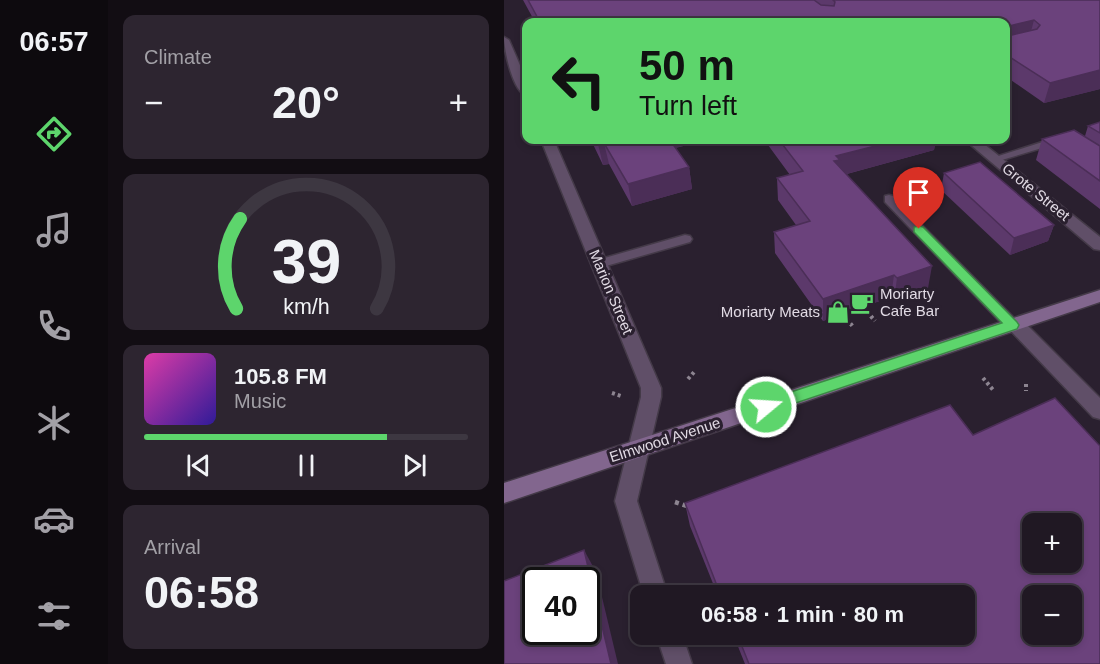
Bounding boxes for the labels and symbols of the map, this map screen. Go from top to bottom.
street label: Grote Street [999,159,1074,224]
pin [893,167,944,229]
street label: Marion Street [586,247,637,337]
place label: Moriarty Cafe Bar [880,285,939,319]
cafe icon: Moriarty Cafe Bar [849,290,875,316]
shop icon: Moriarty Meats [825,299,851,325]
place label: Moriarty Meats [721,303,820,320]
position arrow [734,375,798,439]
street label: Elmwood Avenue [607,414,722,465]
speed limit sign: 40 [522,567,600,645]

